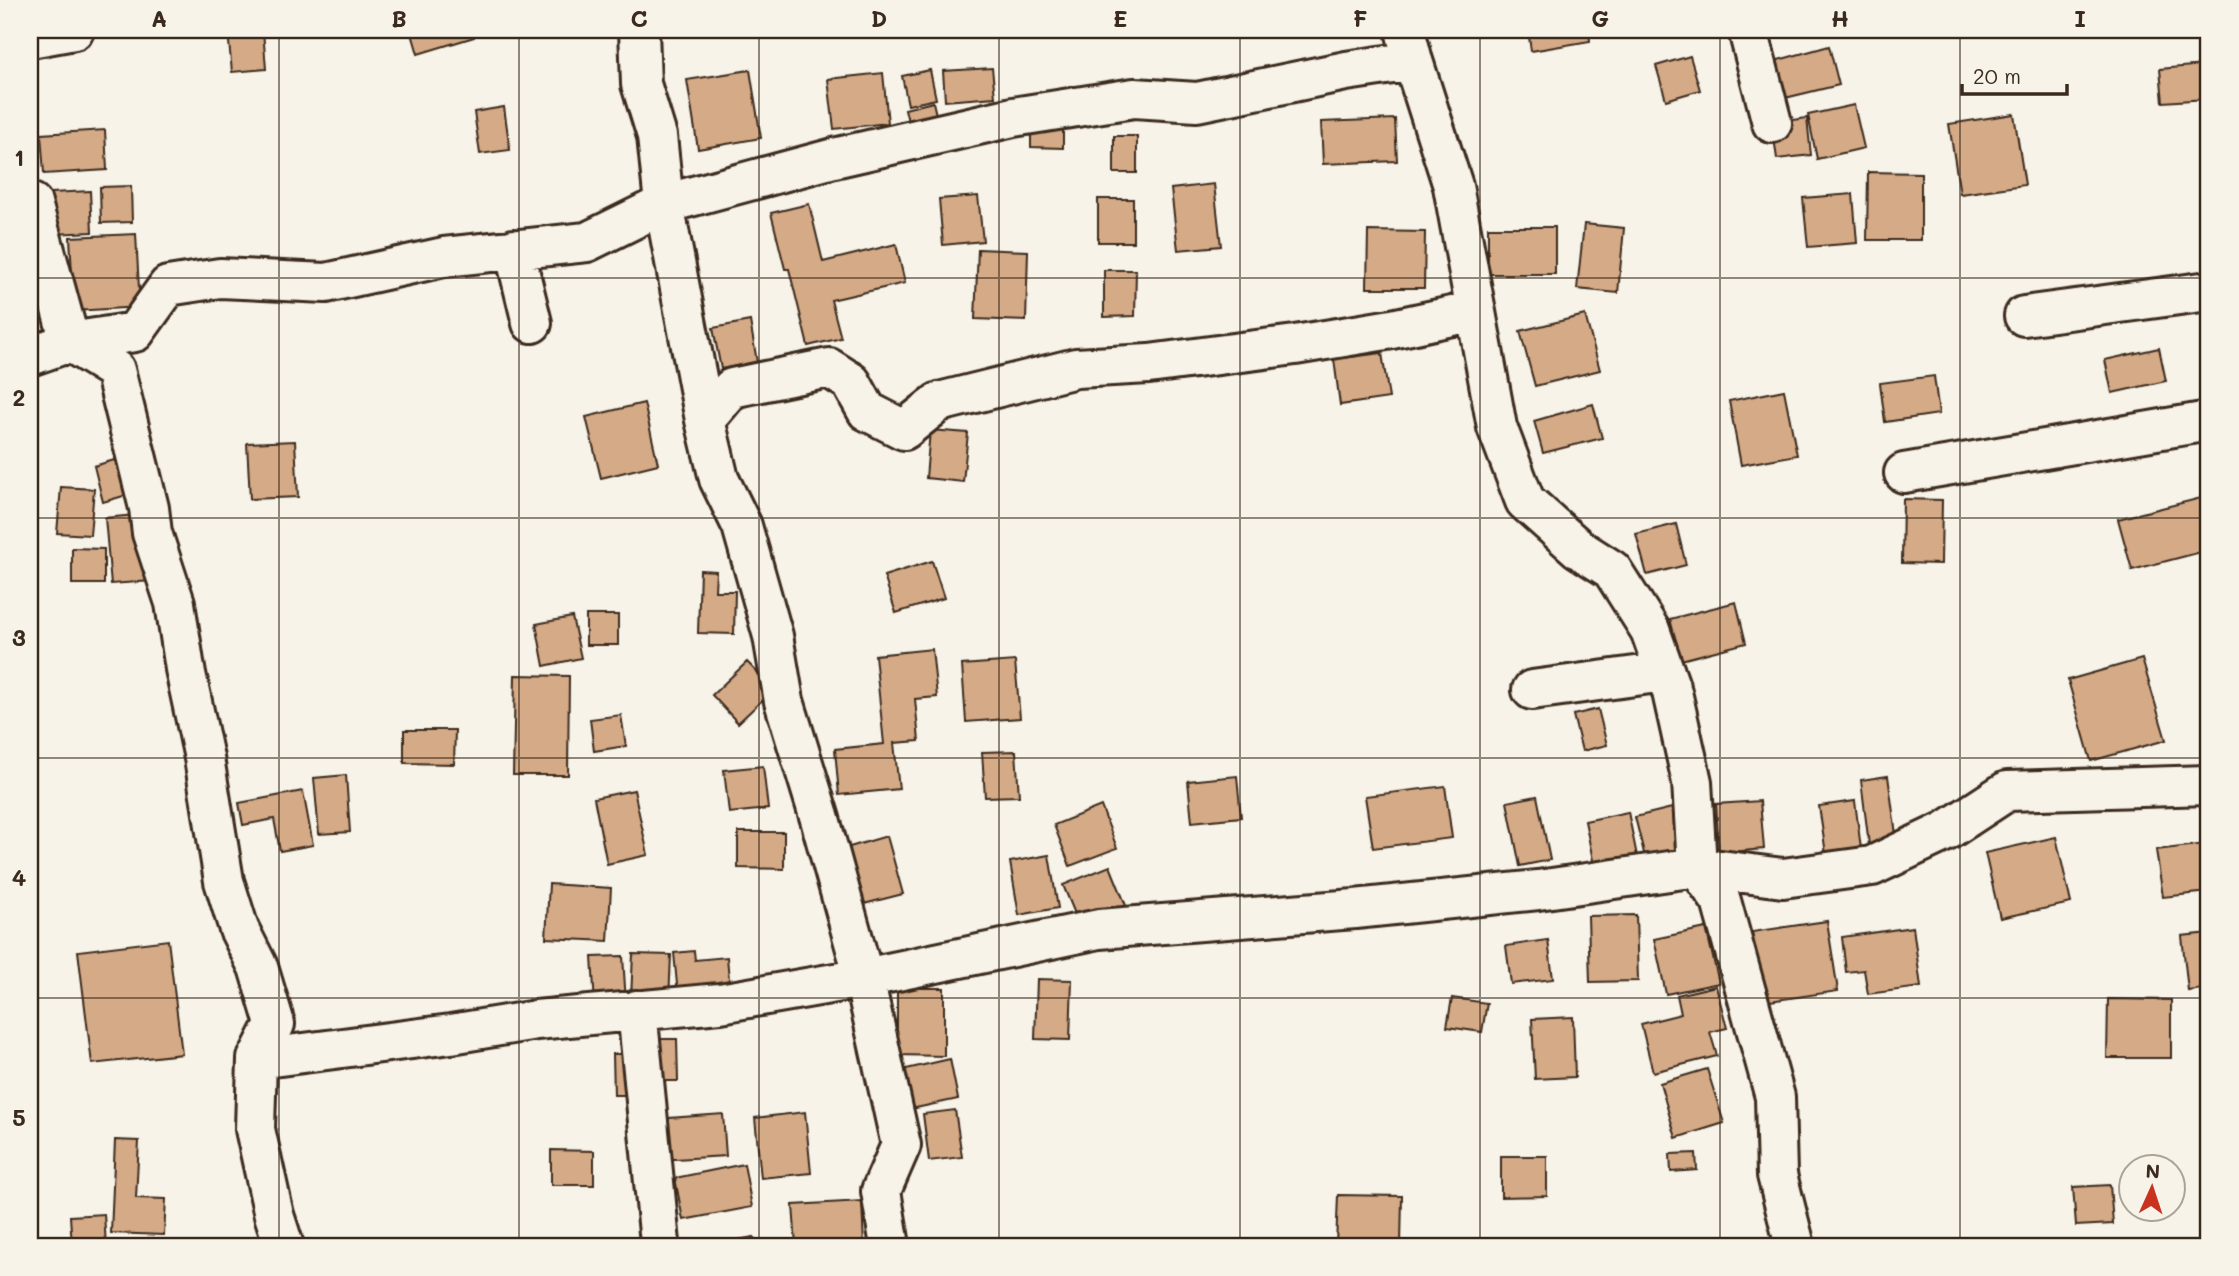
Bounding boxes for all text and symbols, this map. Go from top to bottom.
text: A [151,3,167,33]
text: B [391,3,407,33]
text: C [630,3,648,33]
text: D [871,3,887,33]
text: E [1113,3,1127,33]
text: F [1353,3,1367,33]
text: G [1591,3,1609,33]
text: H [1831,3,1849,33]
text: I [2074,3,2086,33]
scale bar [1962,52,2068,96]
text: 20 m [1973,62,2021,89]
text: 1 [14,142,24,172]
text: 2 [13,382,25,412]
text: 3 [12,622,26,652]
text: 4 [12,862,26,892]
text: 5 [12,1102,26,1132]
north arrow [2116,1154,2186,1224]
text: N [2145,1158,2161,1183]

